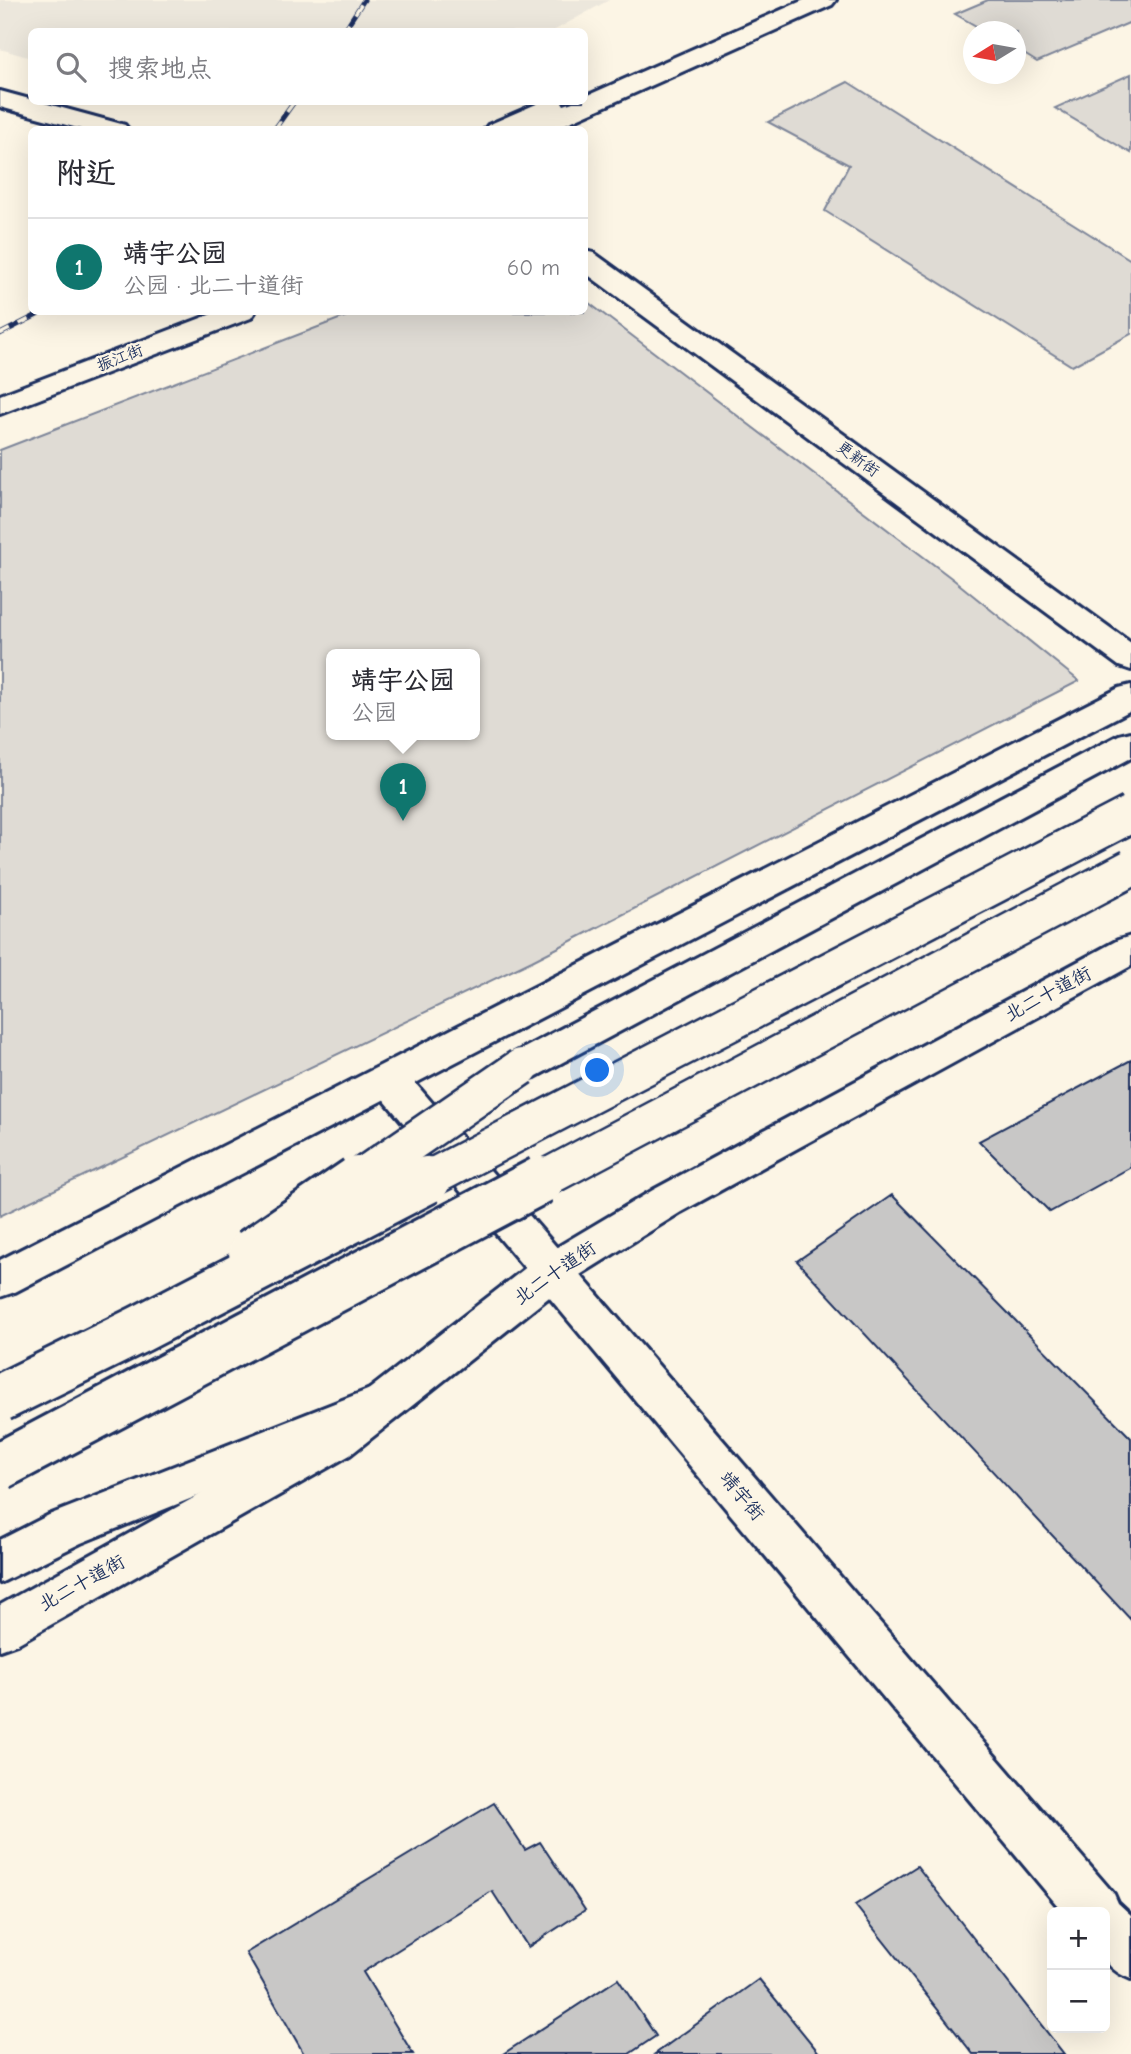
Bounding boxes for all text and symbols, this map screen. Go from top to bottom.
north arrow [963,21,1026,84]
search box [28,28,588,105]
icon: search [52,48,90,86]
text: 搜索地点 [108,54,212,84]
text: 附近 [56,156,116,191]
text: 靖宇公园 [123,239,227,269]
text: 1 [74,254,84,281]
text: 60 m [507,254,560,281]
text: 公园 · 北二十道街 [123,272,303,299]
street label: 振江街 [94,341,146,375]
street label: 更新街 [833,438,883,480]
popup [326,649,480,740]
text: 靖宇公园 [351,666,455,696]
text: 公园 [351,699,397,726]
pin: 1 [380,763,426,821]
street label: 北二十道街 [1001,962,1095,1026]
your location [580,1053,614,1087]
street label: 北二十道街 [510,1237,600,1309]
street label: 靖宇街 [715,1467,769,1525]
street label: 北二十道街 [35,1550,129,1616]
map controls [1047,1907,1110,2033]
button: + [1047,1907,1110,1970]
button: − [1047,1970,1110,2033]

